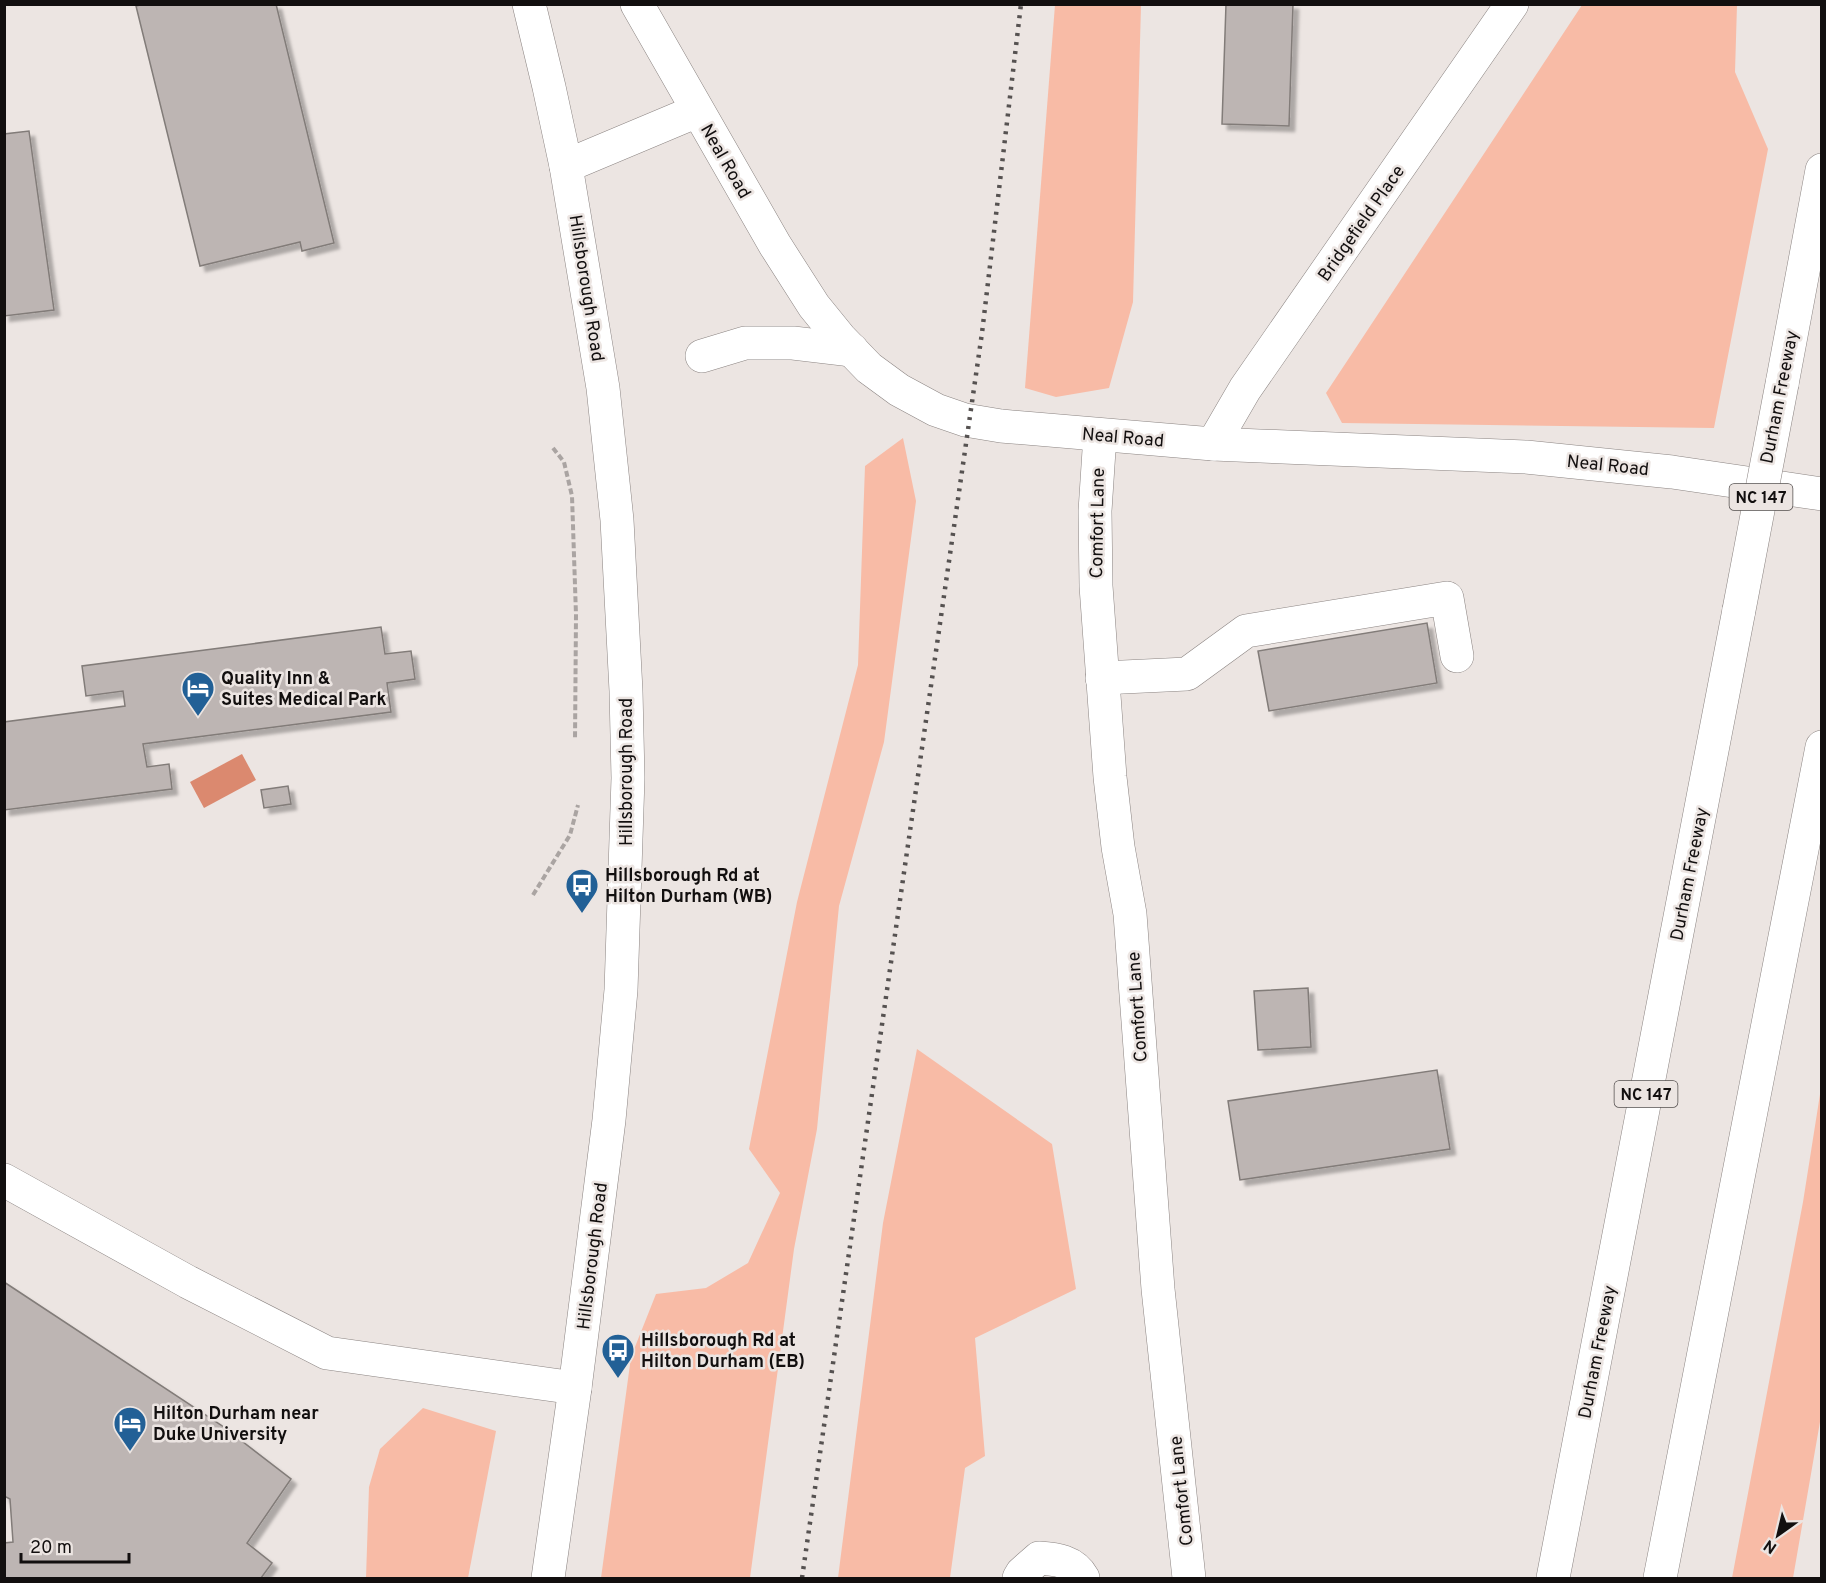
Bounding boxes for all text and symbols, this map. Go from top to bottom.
street label: Neal Road [694,120,755,203]
street label: Bridgefield Place [1314,161,1411,286]
street label: Hillsborough Road [563,213,608,363]
street label: Durham Freeway [1756,329,1805,466]
street label: Neal Road [1081,423,1165,454]
street label: Neal Road [1566,451,1650,482]
street label: Comfort Lane [1086,468,1111,579]
road number: NC 147 [1730,484,1792,510]
place label: Quality Inn & Suites Medical Park [221,668,387,712]
hotel icon: Quality Inn & Suites Medical Park [180,670,216,717]
street label: Hillsborough Road [616,698,639,846]
street label: Durham Freeway [1666,806,1715,943]
place label: Hillsborough Rd at Hilton Durham (WB) [605,865,773,909]
bus stop icon: Hillsborough Rd at Hilton Durham (WB) [564,867,600,914]
street label: Comfort Lane [1123,951,1154,1063]
road number: NC 147 [1614,1081,1678,1107]
street label: Hillsborough Road [573,1181,614,1331]
street label: Durham Freeway [1574,1284,1623,1421]
place label: Hillsborough Rd at Hilton Durham (EB) [641,1330,805,1374]
bus stop icon: Hillsborough Rd at Hilton Durham (EB) [600,1332,636,1379]
place label: Hilton Durham near Duke University [153,1403,319,1447]
hotel icon: Hilton Durham near Duke University [112,1405,148,1452]
street label: Comfort Lane [1165,1435,1200,1547]
north arrow [1748,1505,1808,1565]
scale bar [21,1526,129,1564]
text: N [1760,1534,1781,1557]
text: 20 m [30,1537,72,1560]

